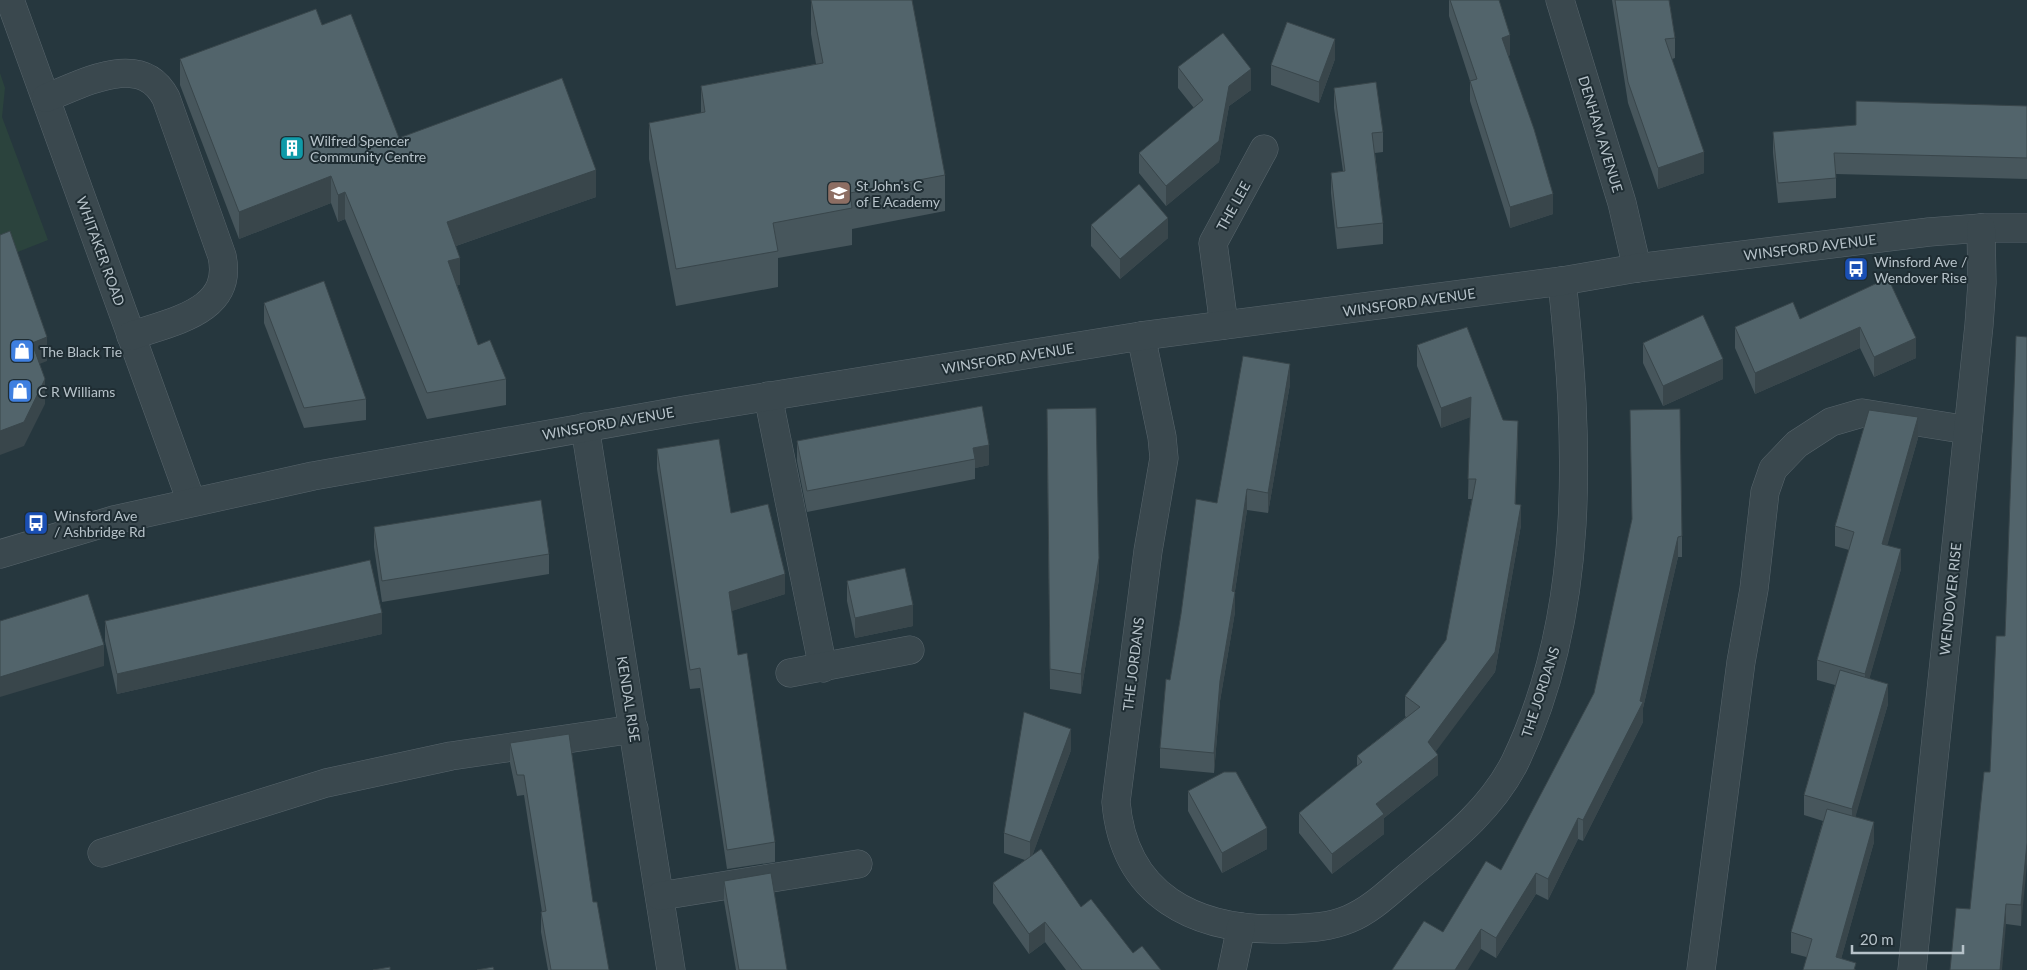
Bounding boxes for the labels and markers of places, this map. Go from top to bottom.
place label: Wilfred Spencer Community Centre [310,132,426,165]
building icon: Wilfred Spencer Community Centre [279,135,305,161]
place label: St John's C of E Academy [856,177,941,210]
school or university icon: St John's C of E Academy [826,180,852,206]
place label: Winsford Ave / Wendover Rise [1874,253,1967,286]
bus stop icon: Winsford Ave / Wendover Rise [1843,256,1869,282]
shop icon: The Black Tie [9,338,35,364]
place label: The Black Tie [40,343,122,360]
shop icon: C R Williams [7,378,33,404]
place label: C R Williams [38,383,115,400]
place label: Winsford Ave / Ashbridge Rd [54,507,145,540]
bus stop icon: Winsford Ave / Ashbridge Rd [23,510,49,536]

